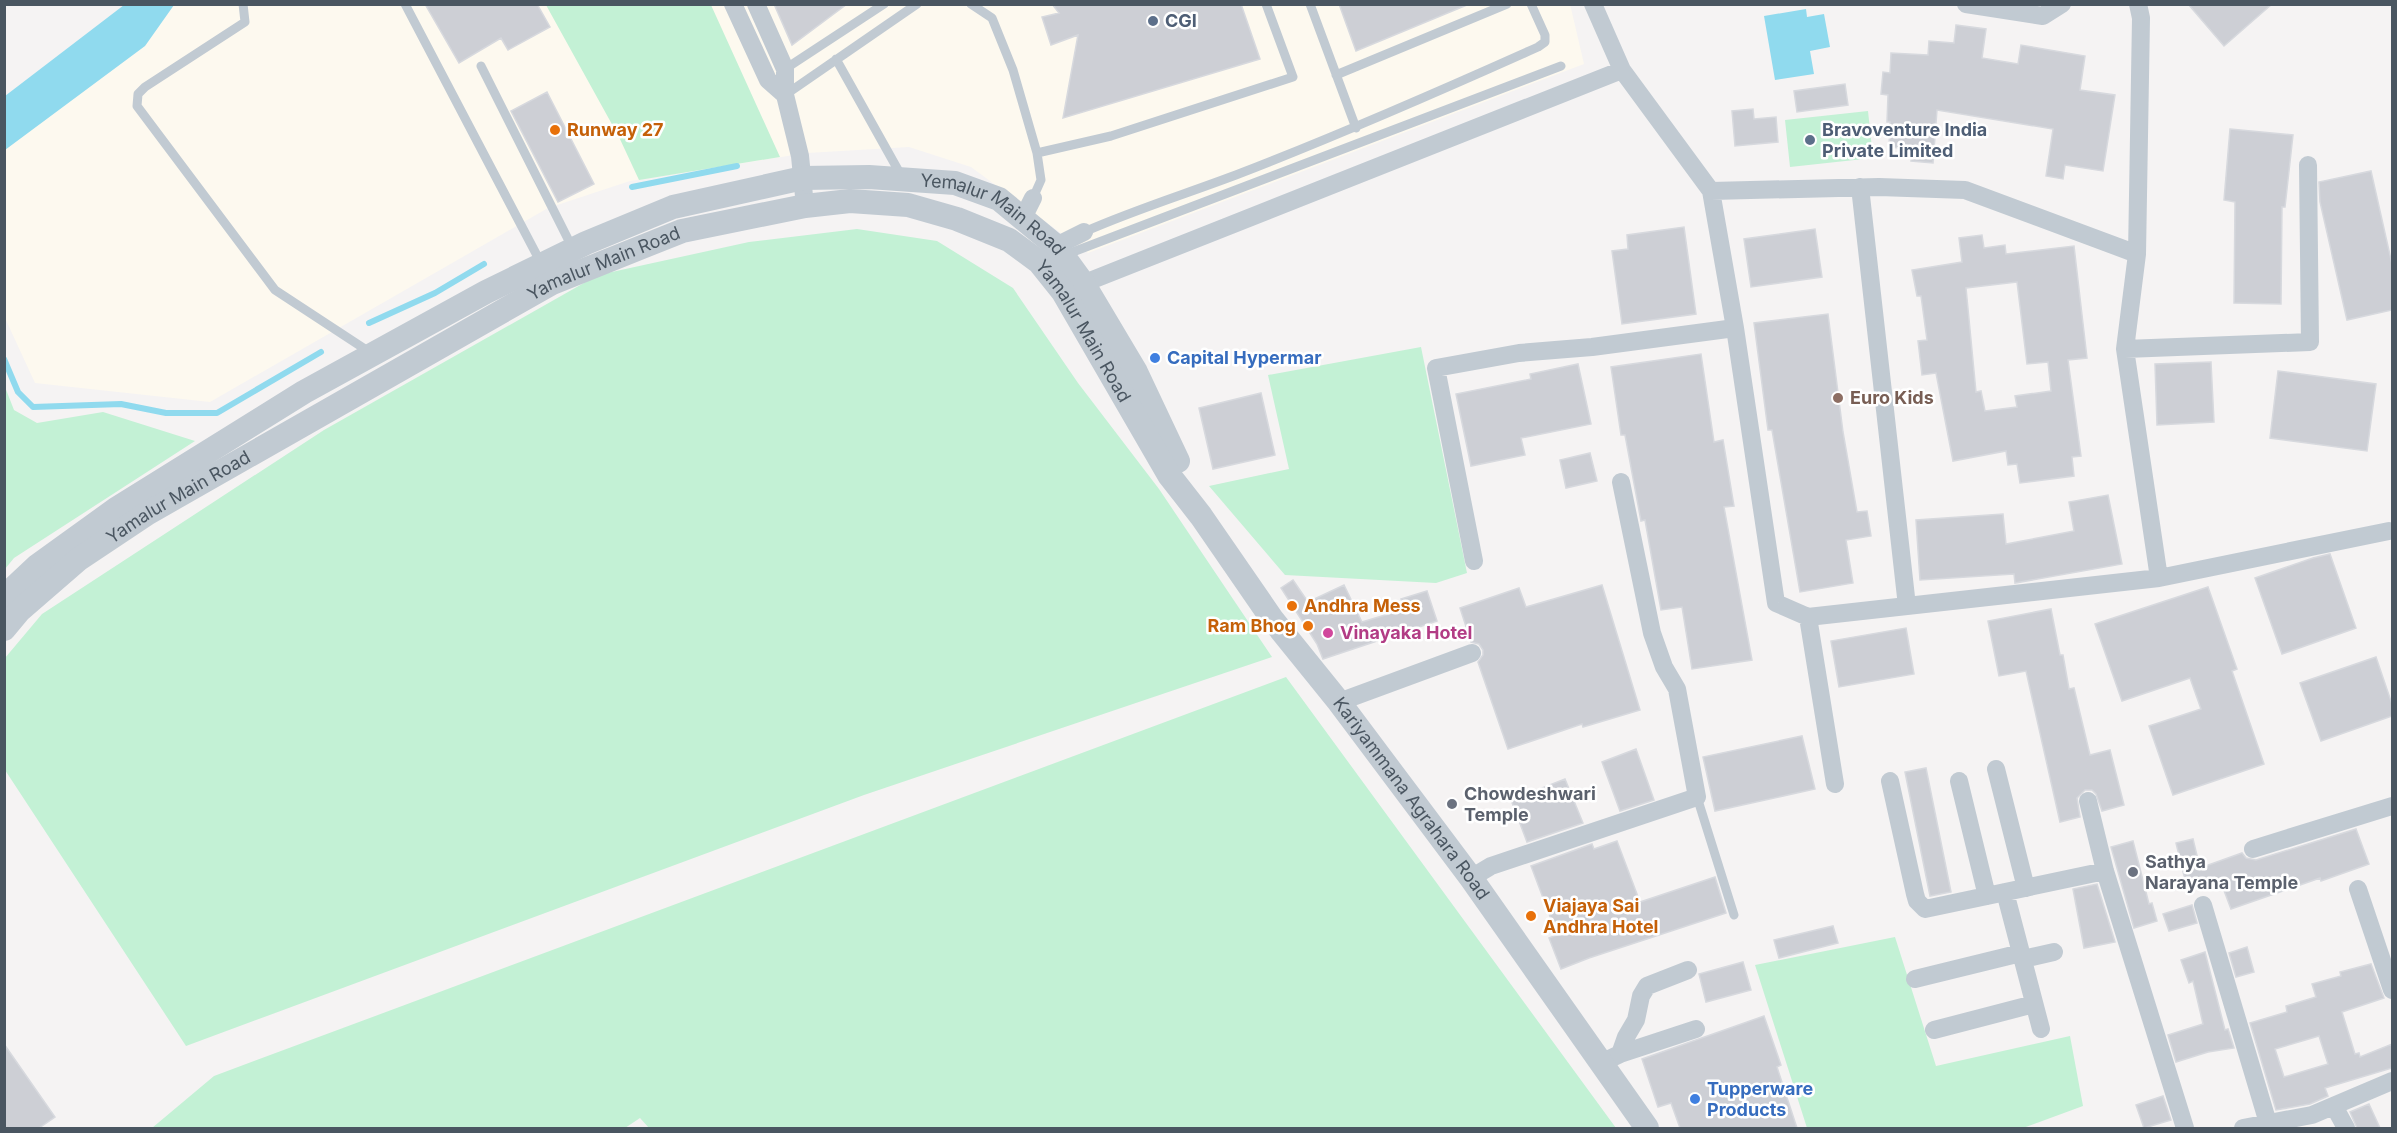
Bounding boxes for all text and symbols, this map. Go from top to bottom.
place label: CGI [1165,10,1197,31]
marker: CGI [1146,14,1160,28]
place label: Runway 27 [567,119,664,140]
place label: Bravoventure India Private Limited [1822,119,1987,161]
marker: Runway 27 [548,123,562,137]
marker: Bravoventure India Private Limited [1803,133,1817,147]
street label: Yemalur Main Road [920,170,1070,259]
street label: Yamalur Main Road [524,222,683,305]
street label: Yamalur Main Road [1031,255,1135,406]
place label: Capital Hypermar [1167,347,1321,368]
marker: Capital Hypermar [1148,351,1162,365]
place label: Euro Kids [1850,387,1934,408]
marker: Euro Kids [1831,391,1845,405]
street label: Yamalur Main Road [102,446,254,548]
place label: Andhra Mess [1304,595,1421,616]
marker: Andhra Mess [1285,599,1299,613]
place label: Ram Bhog [1208,615,1296,636]
marker: Ram Bhog [1301,619,1315,633]
place label: Vinayaka Hotel [1340,622,1472,643]
marker: Vinayaka Hotel [1321,626,1335,640]
street label: Kariyammana Agrahara Road [1329,693,1494,904]
place label: Chowdeshwari Temple [1464,783,1596,825]
marker: Chowdeshwari Temple [1445,797,1459,811]
place label: Sathya Narayana Temple [2145,851,2298,893]
marker: Sathya Narayana Temple [2126,865,2140,879]
place label: Viajaya Sai Andhra Hotel [1543,895,1659,937]
marker: Viajaya Sai Andhra Hotel [1524,909,1538,923]
place label: Tupperware Products [1707,1078,1813,1120]
marker: Tupperware Products [1688,1092,1702,1106]

